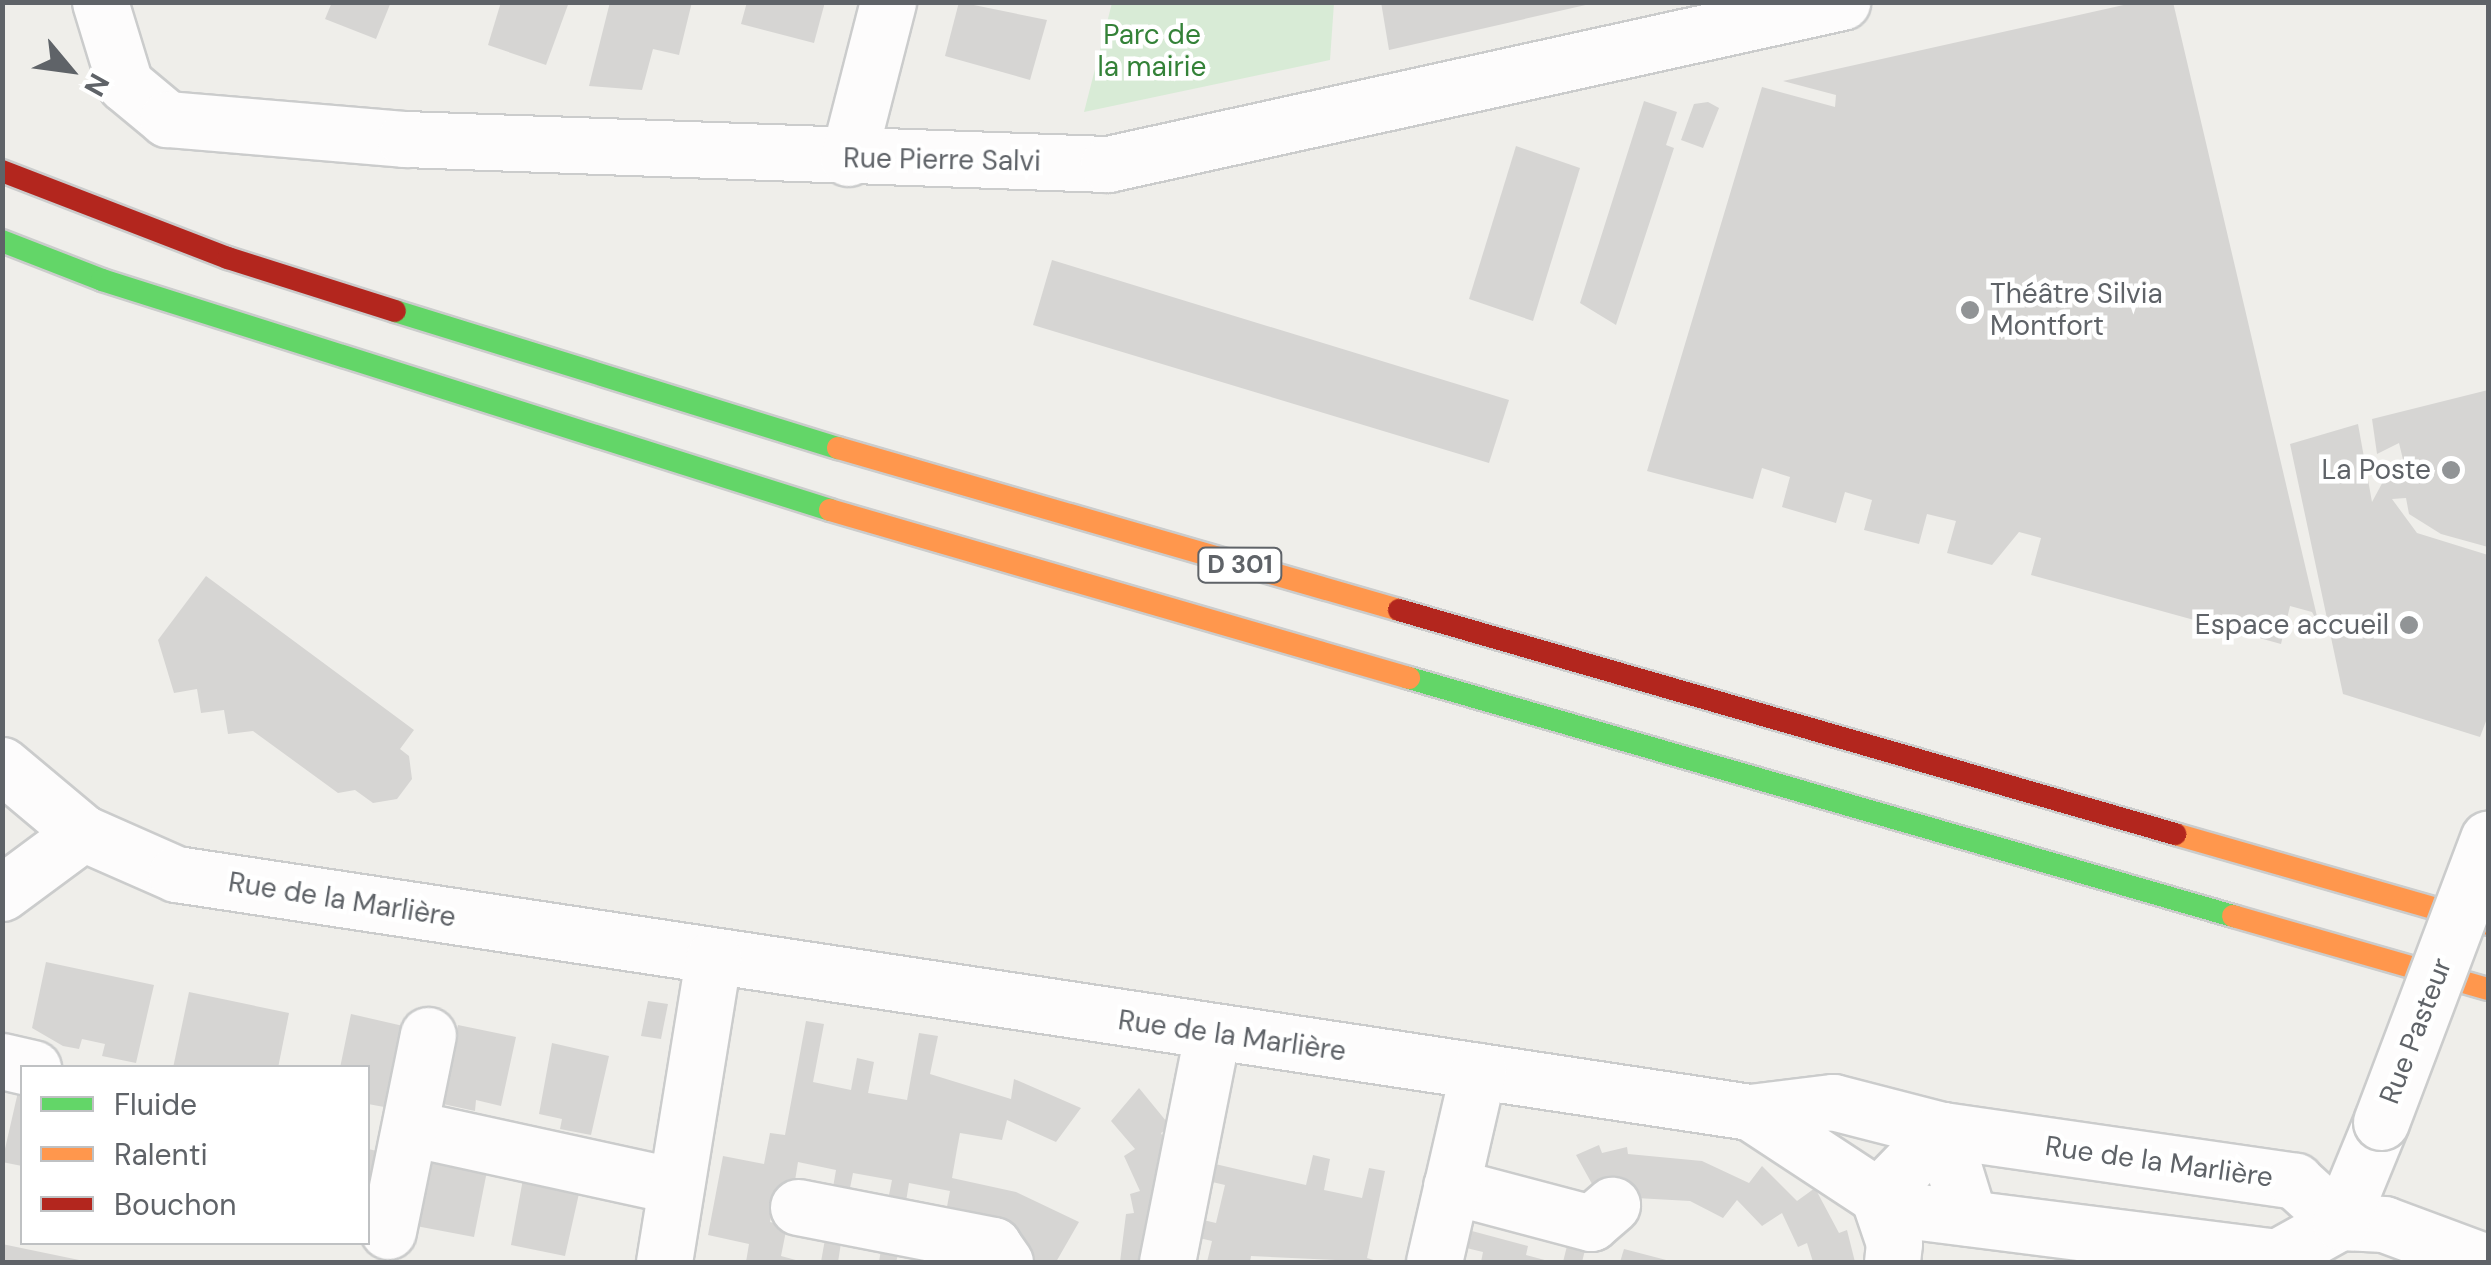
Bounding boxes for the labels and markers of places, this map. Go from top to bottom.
place label: Théâtre Silvia Montfort [1990,277,2163,343]
marker: Théâtre Silvia Montfort [1959,299,1981,321]
place label: La Poste [2322,453,2431,487]
marker: La Poste [2440,459,2462,481]
place label: Espace accueil [2195,608,2389,642]
marker: Espace accueil [2398,614,2420,636]

